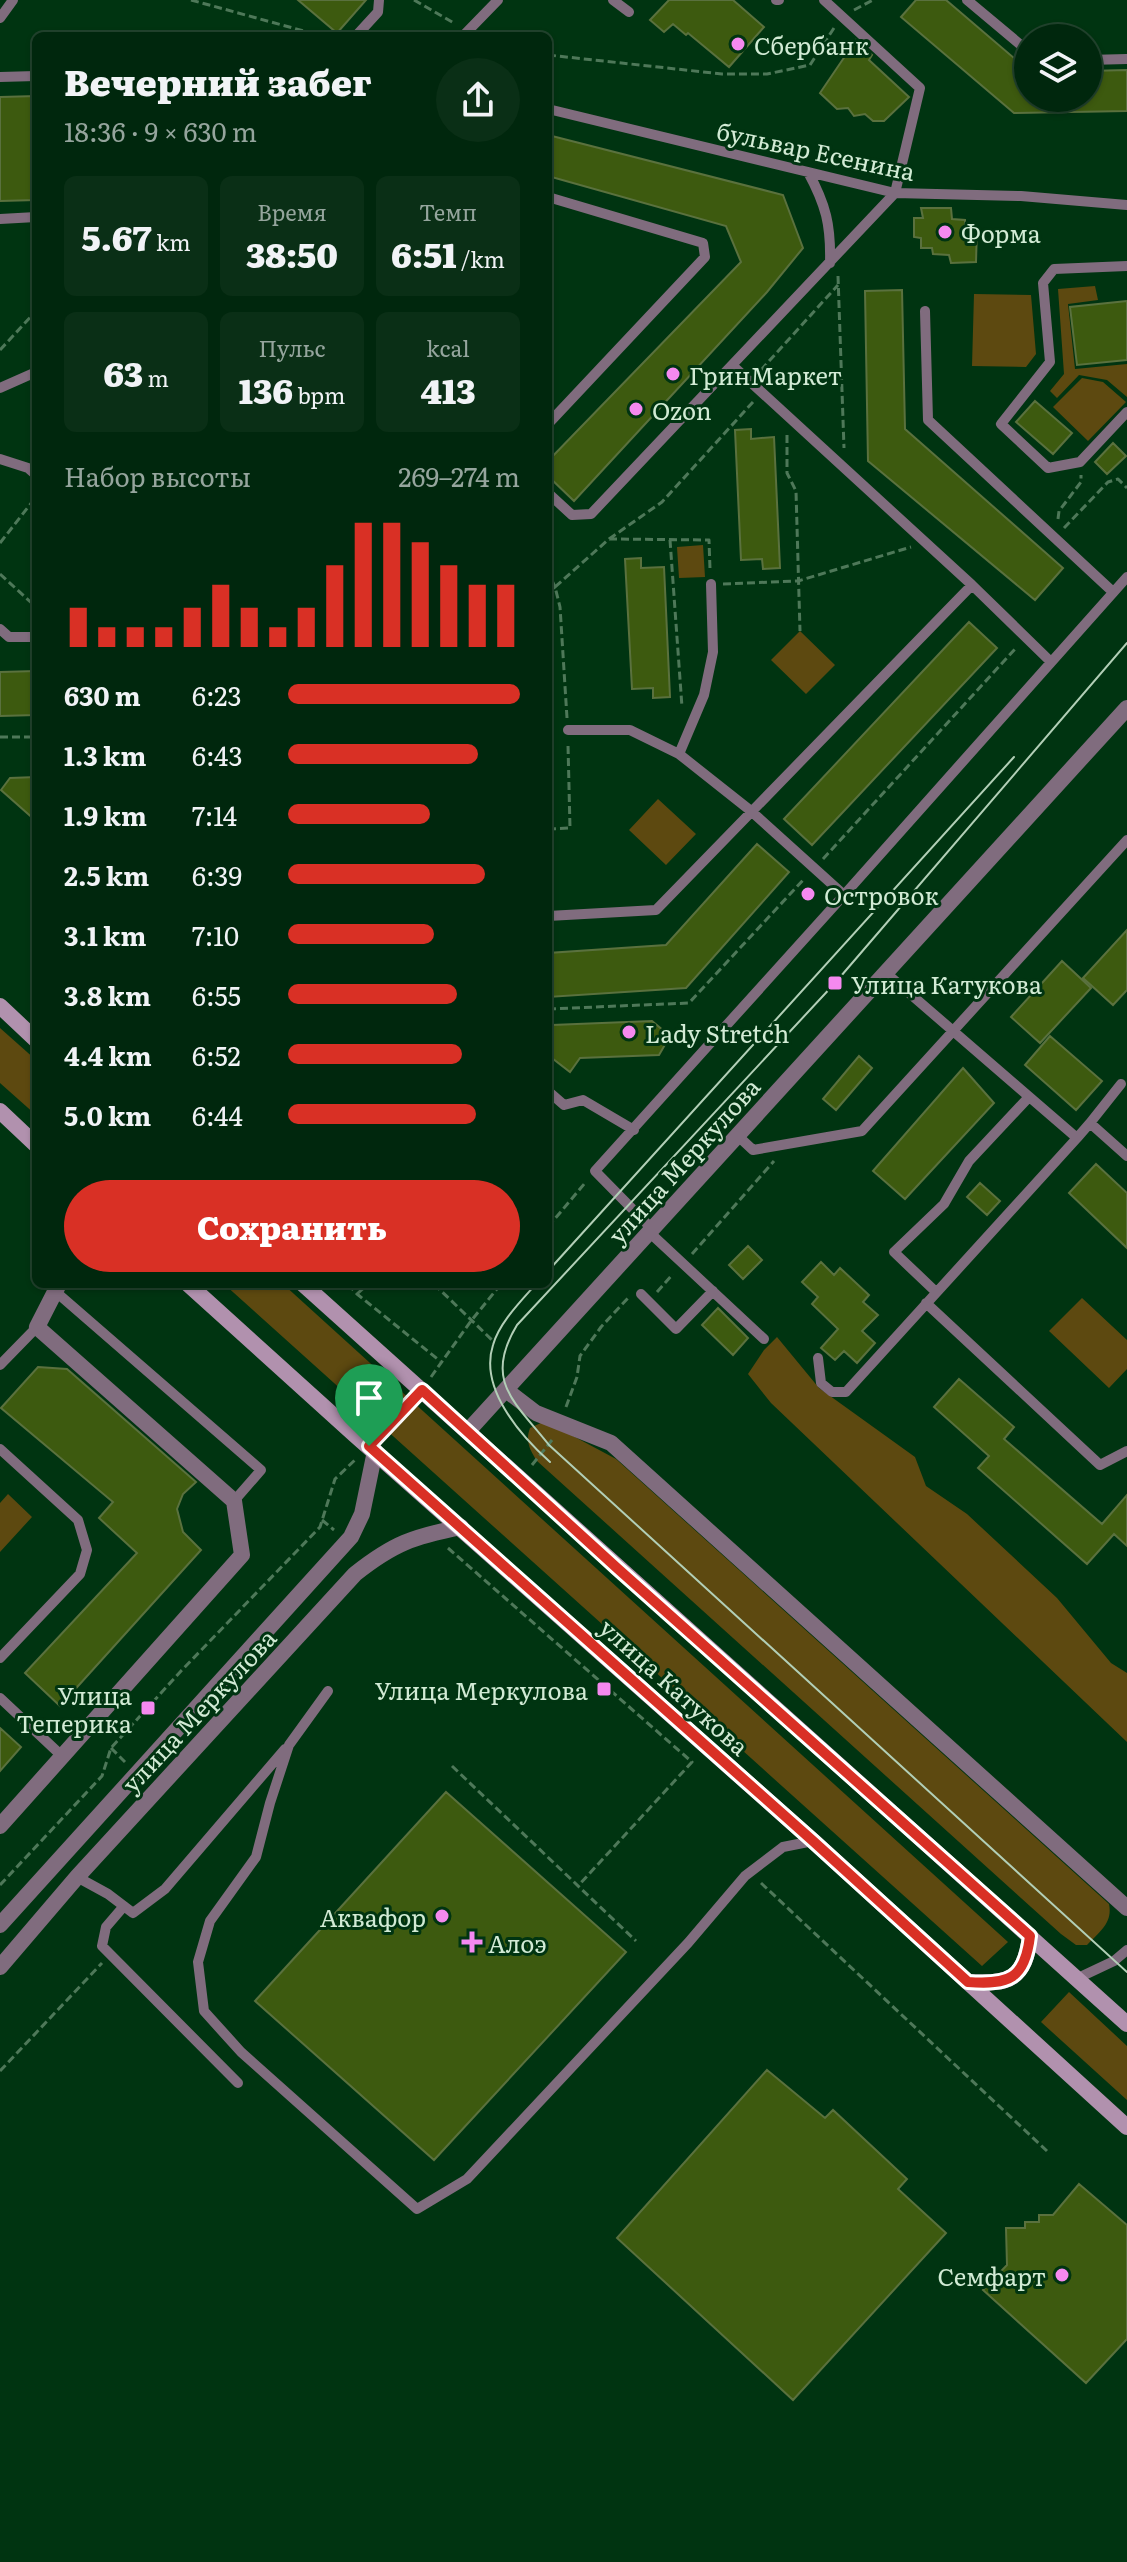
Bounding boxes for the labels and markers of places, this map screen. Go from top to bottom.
place label: Сбербанк [754,27,869,62]
marker: Сбербанк [729,35,747,53]
place label: Форма [961,215,1041,250]
marker: Форма [936,223,954,241]
place label: ГринМаркет [689,357,842,392]
marker: ГринМаркет [664,365,682,383]
place label: Ozon [652,392,712,427]
marker: Ozon [627,400,645,418]
place label: Островок [824,877,939,912]
marker: Островок [799,885,817,903]
place label: Улица Катукова [851,966,1042,1001]
marker: Улица Катукова [826,974,844,992]
place label: Lady Stretch [645,1015,789,1050]
marker: Lady Stretch [620,1023,638,1041]
pin [335,1364,403,1446]
place label: Улица Меркулова [375,1672,588,1707]
place label: Улица Теперика [16,1677,132,1740]
marker: Улица Меркулова [595,1680,613,1698]
marker: Улица Теперика [139,1699,157,1717]
place label: Аквафор [320,1899,426,1934]
marker: Аквафор [433,1907,451,1925]
place label: Алоэ [488,1925,547,1960]
marker: Алоэ [463,1933,481,1951]
place label: Семфарт [938,2258,1046,2293]
marker: Семфарт [1053,2266,1071,2284]

